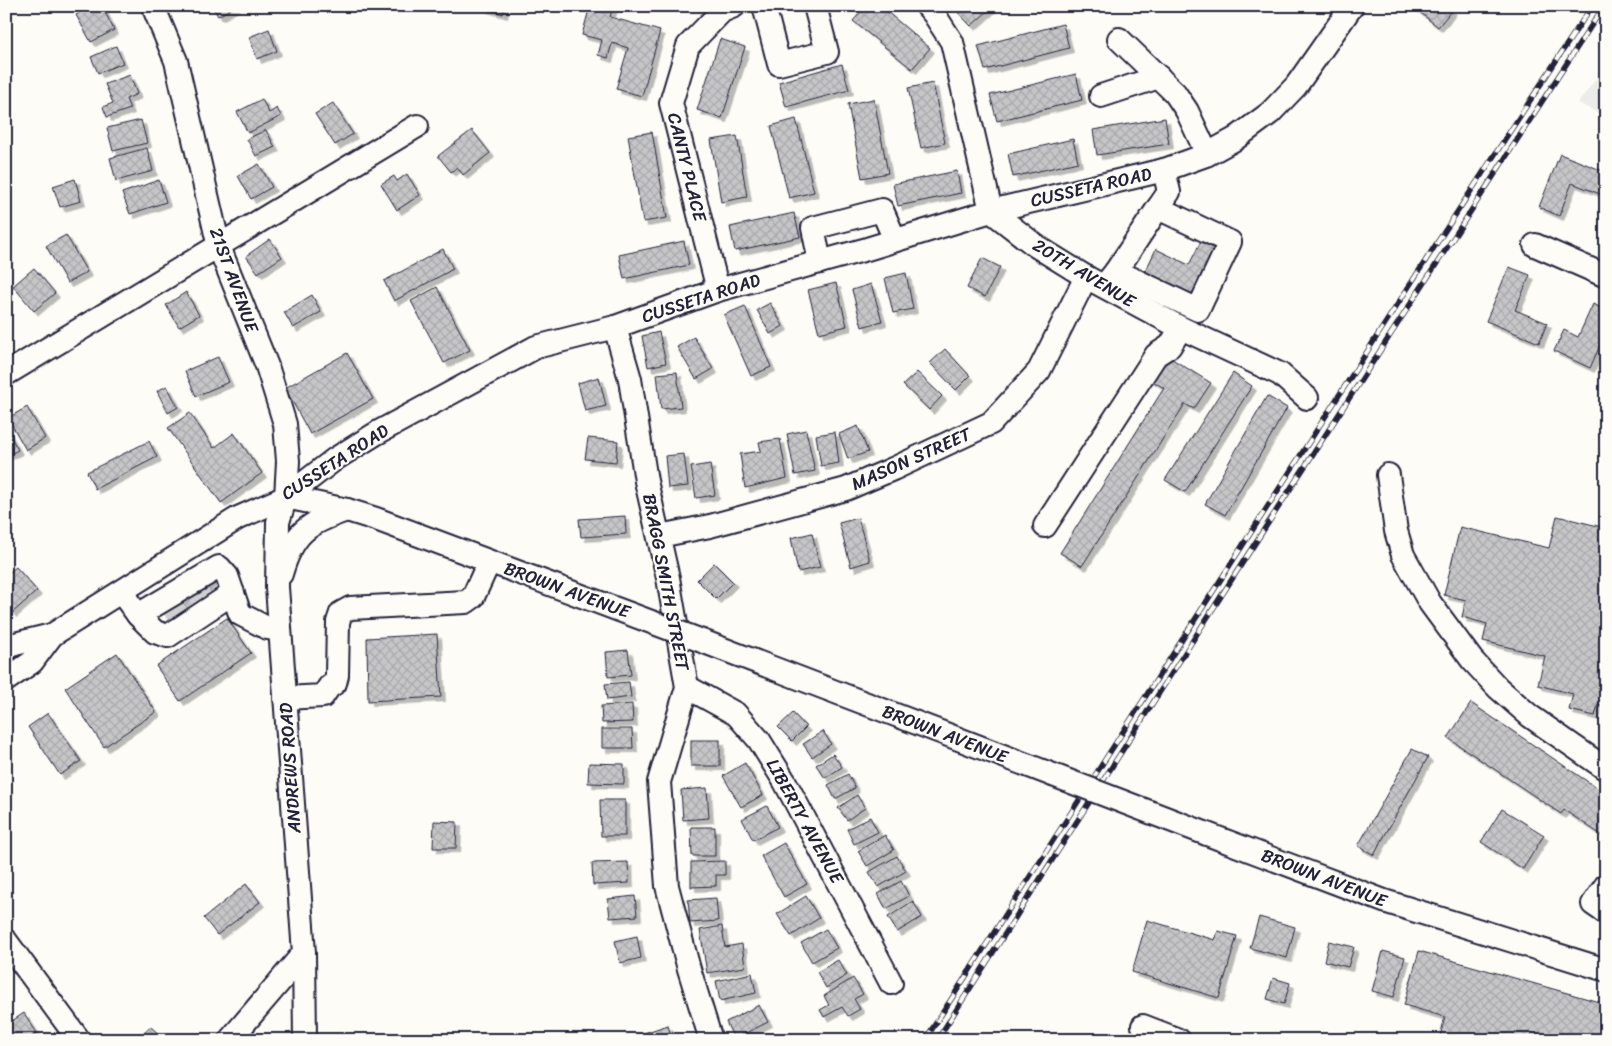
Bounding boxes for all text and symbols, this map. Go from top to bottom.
street label: CANTY PLACE [658,109,716,226]
street label: CUSSETA ROAD [1027,157,1155,216]
street label: 21ST AVENUE [200,223,268,338]
street label: 20TH AVENUE [1026,230,1143,317]
street label: CUSSETA ROAD [637,264,765,332]
street label: CUSSETA ROAD [275,415,396,509]
street label: MASON STREET [846,418,977,500]
street label: BRAGG SMITH STREET [633,491,699,674]
street label: BROWN AVENUE [499,552,636,628]
street label: BROWN AVENUE [877,695,1013,773]
street label: ANDREWS ROAD [269,702,311,835]
street label: LIBERTY AVENUE [757,752,853,890]
street label: BROWN AVENUE [1256,839,1392,917]

